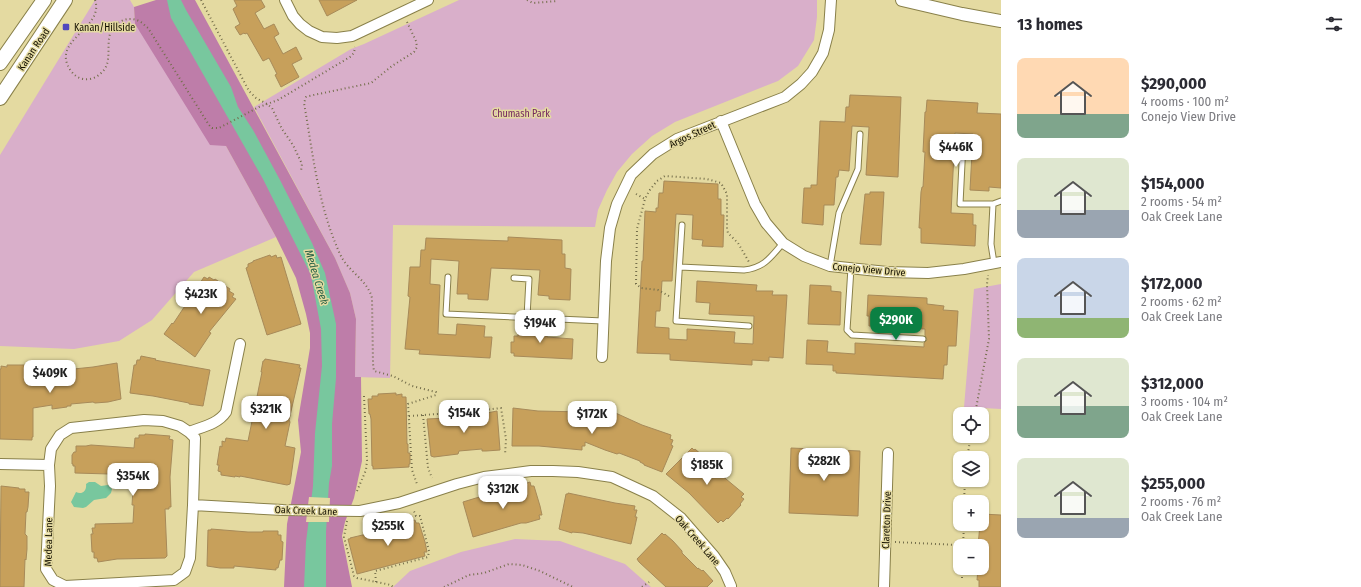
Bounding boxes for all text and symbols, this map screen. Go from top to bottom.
icon: filters [1323,13,1345,35]
text: 13 homes [1017,14,1083,35]
marker: Kanan/Hillside [61,22,71,32]
place label: Kanan/Hillside [74,22,135,34]
street label: Kanan Road [15,26,52,73]
text: $290,000 [1141,73,1207,94]
icon: home [1049,74,1097,122]
text: 4 rooms · 100 m² [1141,94,1229,109]
park label: Chumash Park [492,108,550,120]
text: Conejo View Drive [1141,109,1236,124]
street label: Argos Street [667,119,718,151]
pin: $446K [928,134,984,168]
text: $446K [939,139,973,154]
text: $154,000 [1141,173,1205,194]
icon: home [1049,174,1097,222]
text: 2 rooms · 54 m² [1141,194,1222,209]
text: Oak Creek Lane [1141,209,1222,224]
water label: Medea Creek [302,248,331,307]
street label: Conejo View Drive [832,261,906,279]
text: $172,000 [1141,273,1203,294]
icon: home [1049,274,1097,322]
pin: $423K [173,281,229,315]
text: $423K [185,286,217,301]
text: 2 rooms · 62 m² [1141,294,1222,309]
pin: $290K [868,307,924,341]
text: Oak Creek Lane [1141,309,1222,324]
pin: $194K [512,310,568,344]
text: $290K [879,312,913,327]
text: $194K [524,315,556,330]
pin: $409K [22,360,78,394]
text: $409K [33,365,67,380]
text: $312,000 [1141,373,1204,394]
icon: home [1049,374,1097,422]
text: 3 rooms · 104 m² [1141,394,1228,409]
pin: $321K [238,396,294,430]
pin: $154K [436,400,492,434]
text: $321K [250,401,282,416]
pin: $172K [564,401,620,435]
text: $154K [448,405,480,420]
text: $172K [577,406,607,421]
map controls [953,407,989,575]
button: locate [953,407,989,443]
text: Oak Creek Lane [1141,409,1222,424]
pin: $282K [796,448,852,482]
button: layers [953,451,989,487]
pin: $185K [679,452,735,486]
text: $282K [808,453,840,468]
text: $185K [691,457,723,472]
pin: $354K [105,463,161,497]
text: $354K [116,468,150,483]
text: $255,000 [1141,473,1205,494]
icon: home [1049,474,1097,522]
pin: $312K [475,476,531,510]
text: $312K [487,481,519,496]
street label: Clareton Drive [880,491,894,549]
text: 2 rooms · 76 m² [1141,494,1221,509]
button: + [953,495,989,531]
street label: Oak Creek Lane [274,504,338,518]
text: Oak Creek Lane [1141,509,1222,524]
pin: $255K [360,513,416,547]
street label: Oak Creek Lane [672,513,722,568]
street label: Medea Lane [43,517,55,567]
text: $255K [372,518,404,533]
button: − [953,539,989,575]

